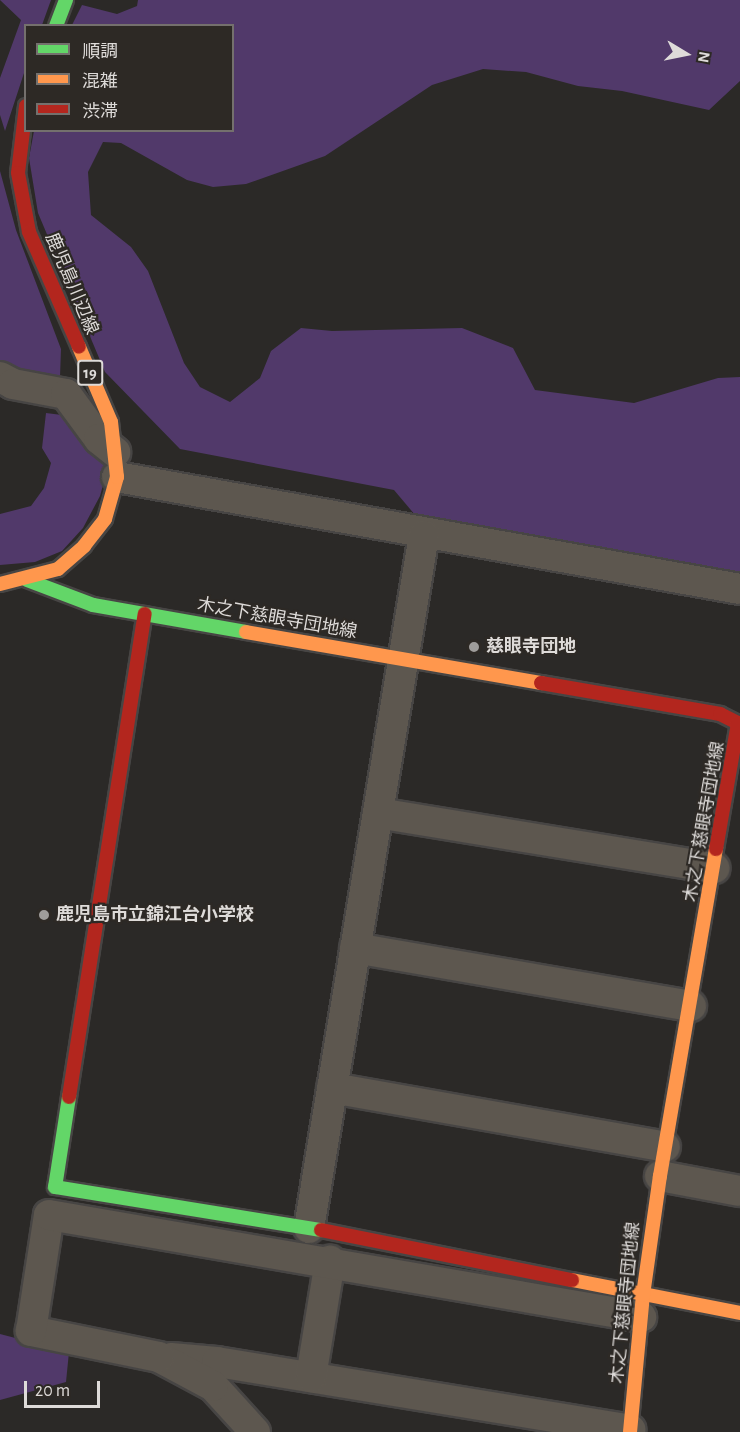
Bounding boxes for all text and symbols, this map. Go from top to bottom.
legend [24,24,234,132]
north arrow [656,24,716,84]
text: 順調 [82,43,118,61]
text: N [695,50,713,64]
text: 混雑 [82,73,118,91]
text: 渋滞 [82,103,118,121]
street label: 鹿児島川辺線 [40,230,102,338]
road number: 19 [76,360,104,386]
street label: 木之下慈眼寺団地線 [195,594,359,644]
place label: 慈眼寺団地 [486,636,576,658]
marker: 慈眼寺団地 [467,640,481,654]
street label: 木之下慈眼寺団地線 [680,740,730,904]
place label: 鹿児島市立錦江台小学校 [56,904,254,926]
marker: 鹿児島市立錦江台小学校 [37,908,51,922]
street label: 木之下慈眼寺団地線 [607,1221,645,1385]
scale bar [27,1369,104,1407]
text: 20 m [35,1382,70,1400]

